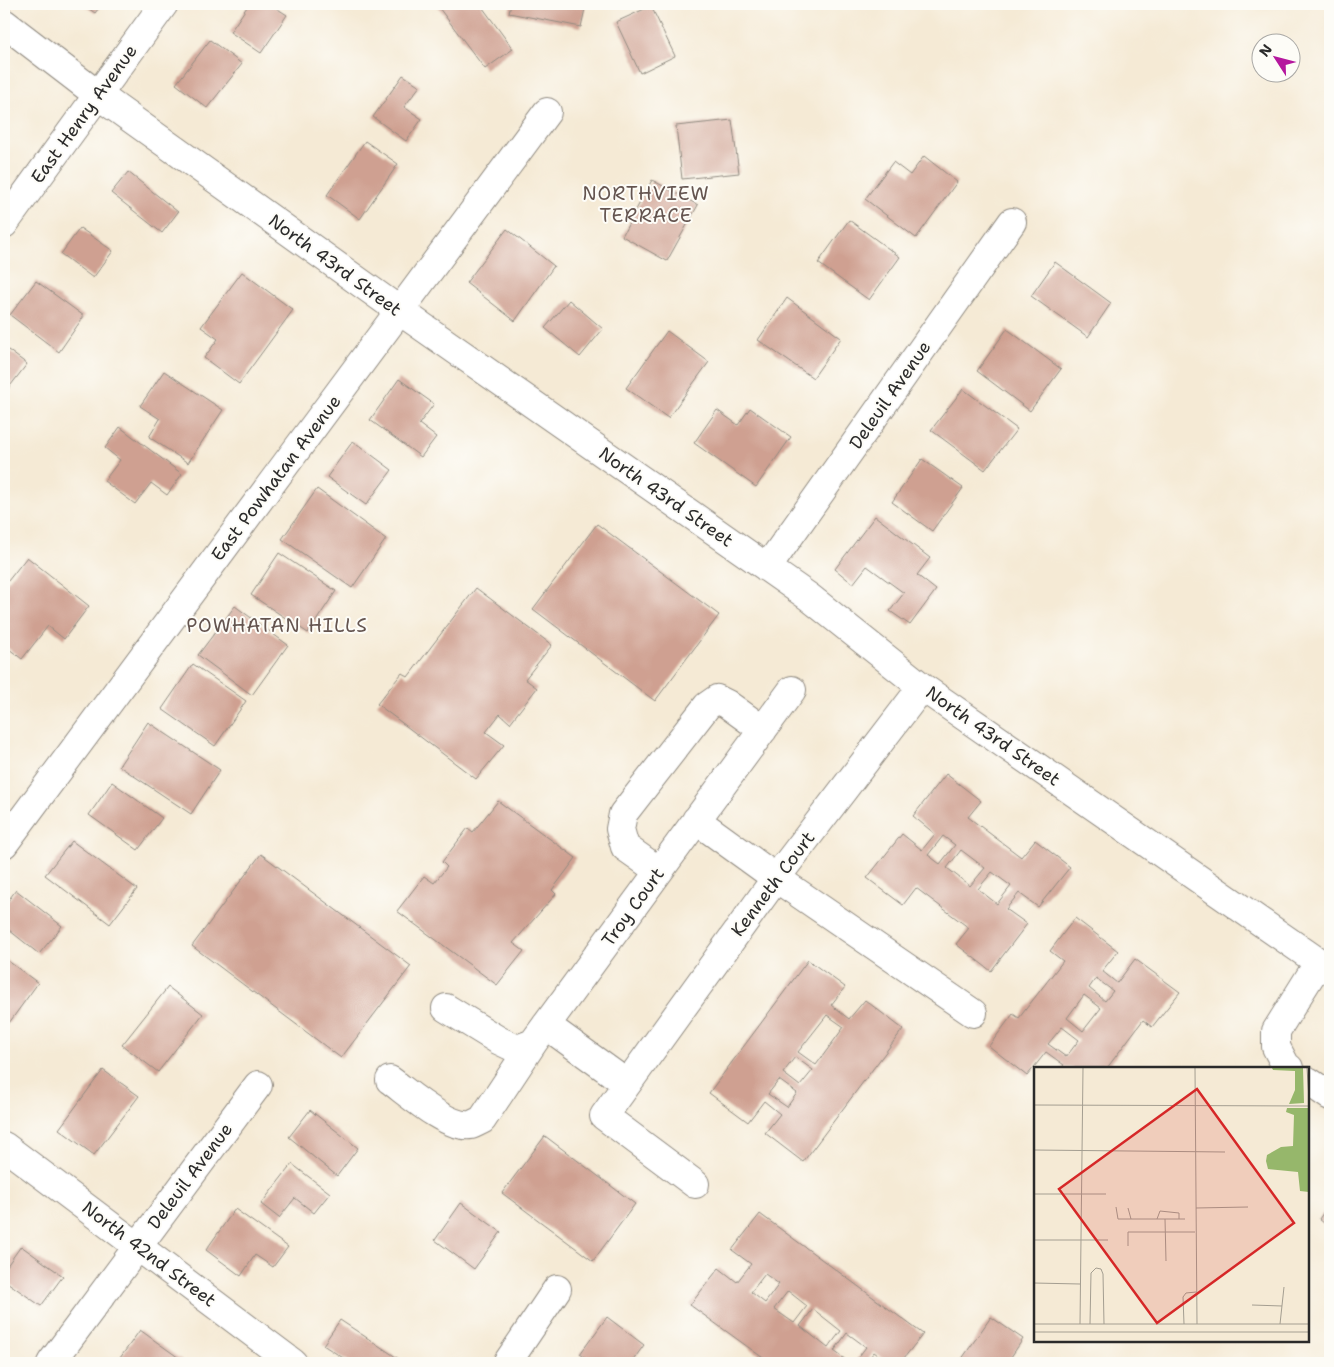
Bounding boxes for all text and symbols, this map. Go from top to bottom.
north arrow [1252,32,1302,82]
street label: East Henry Avenue [25,40,143,188]
text: N [1255,41,1276,60]
district label: NORTHVIEW TERRACE [582,181,710,228]
street label: North 43rd Street [264,209,406,321]
street label: Deleuil Avenue [844,336,936,454]
street label: East Powhatan Avenue [206,390,346,566]
street label: North 43rd Street [594,442,738,552]
district label: POWHATAN HILLS [186,613,368,638]
street label: North 43rd Street [921,681,1065,791]
street label: Kenneth Court [726,827,820,941]
street label: Troy Court [596,863,670,951]
inset map [1034,1067,1309,1342]
street label: Deleuil Avenue [142,1118,238,1234]
street label: North 42nd Street [77,1196,221,1312]

